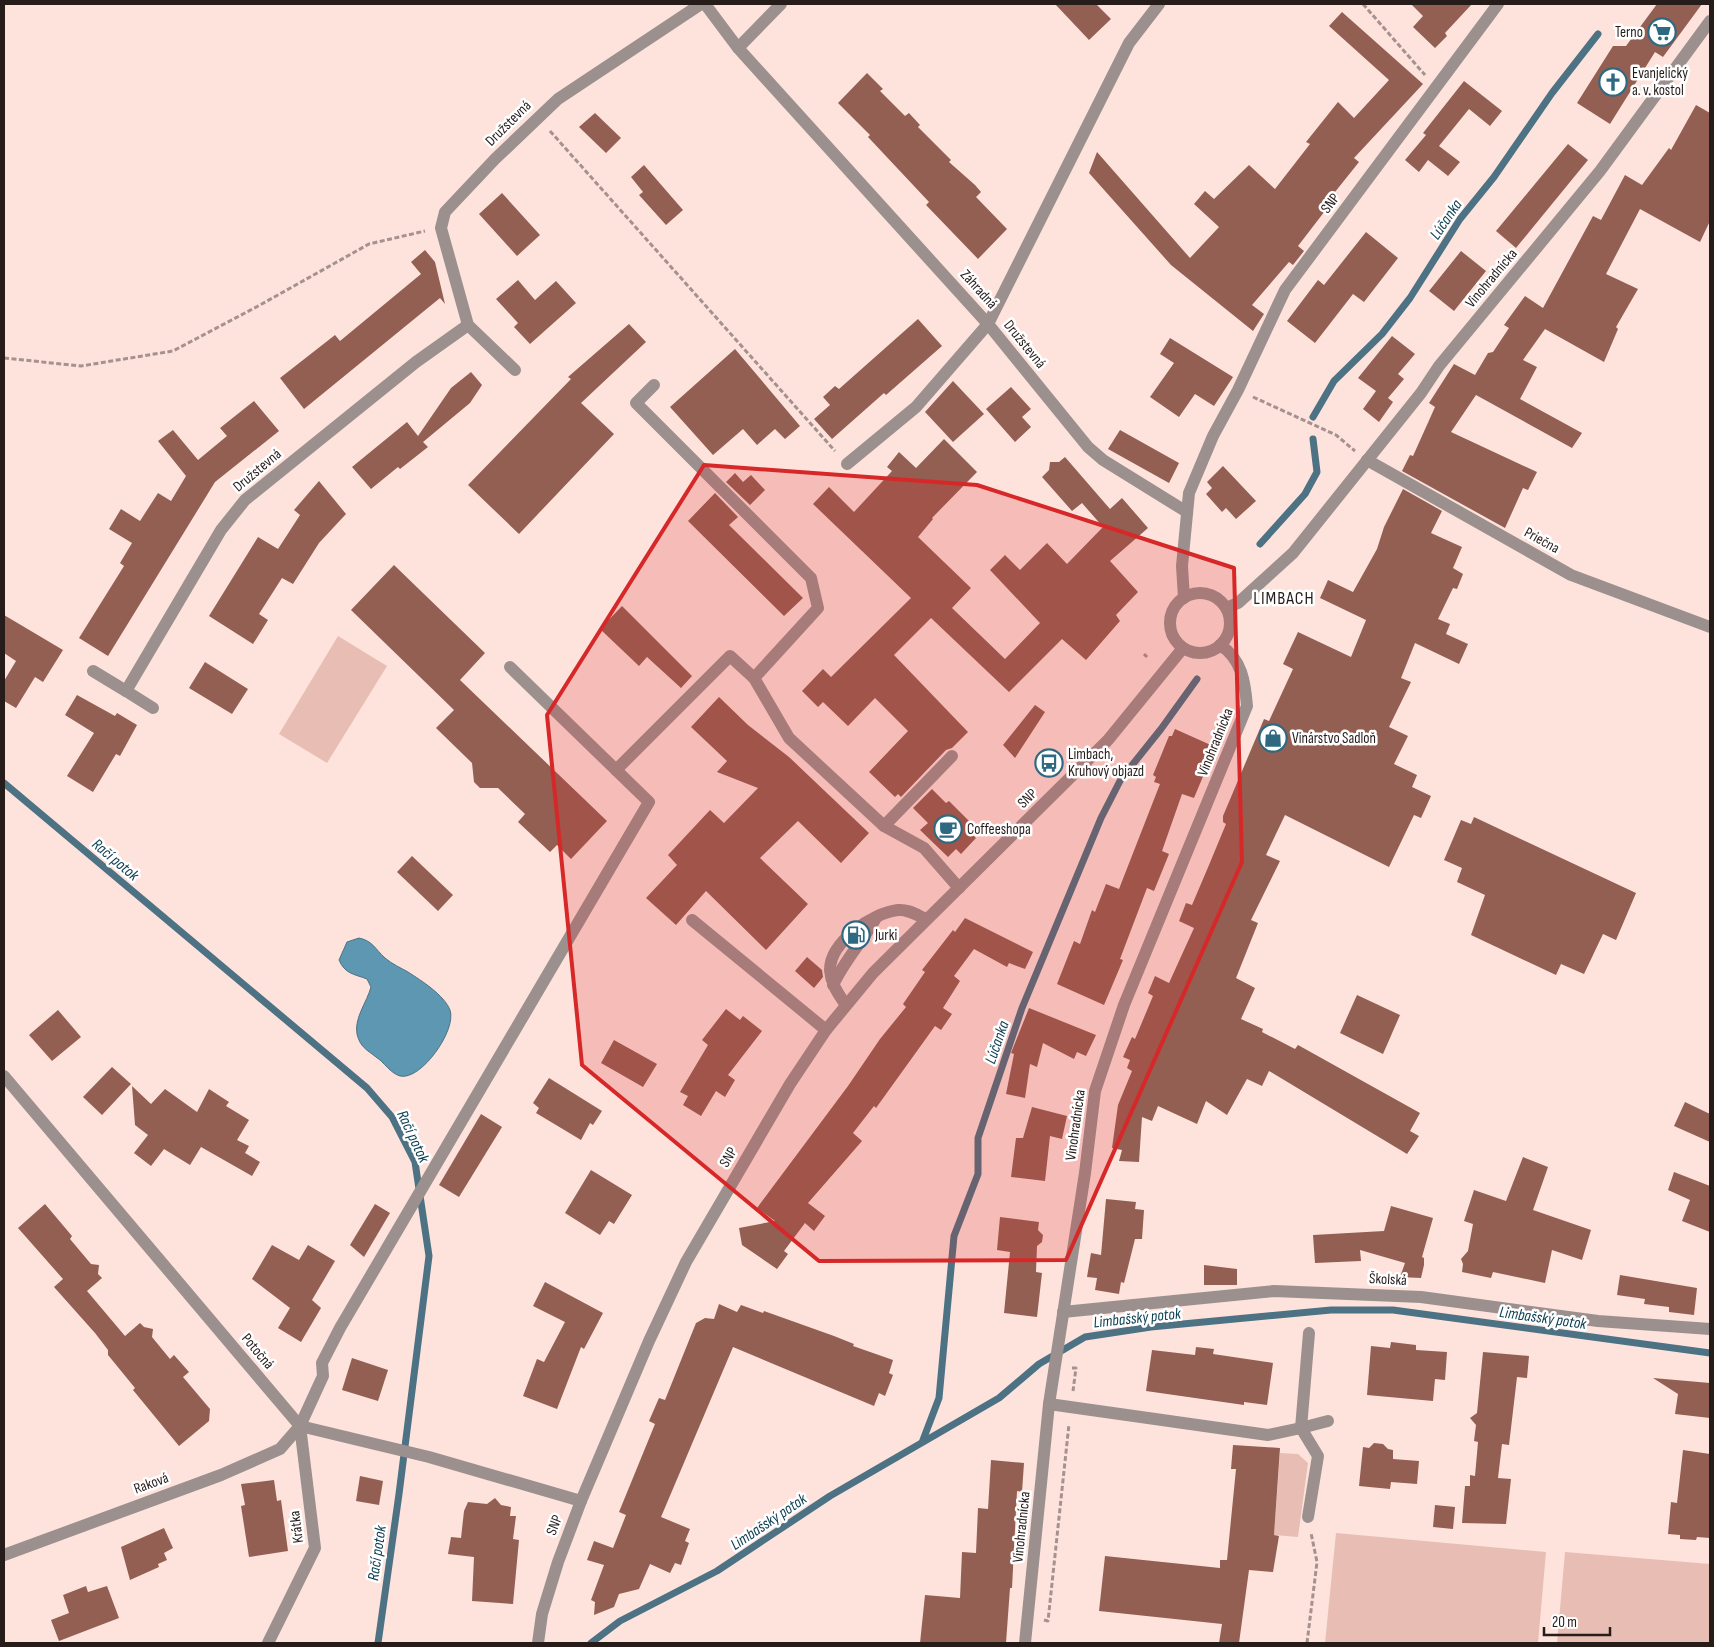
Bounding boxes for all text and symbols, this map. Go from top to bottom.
supermarket icon: Terno [1647,17,1677,47]
place label: Terno [1615,23,1643,42]
place label: Evanjelický a. v. kostol [1632,64,1688,100]
church icon: Evanjelický a. v. kostol [1598,67,1628,97]
street label: Družstevná [481,96,535,150]
street label: SNP [1317,189,1344,217]
water label: Lúčanka [1426,196,1467,243]
street label: Vinohradnícka [1461,245,1522,312]
street label: Záhradná [956,266,1001,313]
street label: Družstevná [999,316,1050,373]
street label: Družstevná [229,445,285,496]
street label: Priečna [1521,523,1563,558]
district label: LIMBACH [1253,588,1315,609]
street label: Vinohradnícka [1193,705,1238,779]
shop icon: Vinárstvo Sadloň [1258,723,1288,753]
place label: Vinárstvo Sadloň [1292,729,1376,748]
place label: Limbach, Kruhový objazd [1068,745,1144,781]
bus stop icon: Limbach, Kruhový objazd [1034,748,1064,778]
street label: SNP [1013,784,1041,812]
cafe icon: Coffeeshopa [933,814,963,844]
place label: Coffeeshopa [967,820,1031,839]
water label: Račí potok [88,835,143,886]
fuel station icon: Jurki [841,920,871,950]
place label: Jurki [874,926,897,945]
water label: Lúčanka [981,1018,1014,1066]
street label: Vinohradnícka [1061,1088,1090,1162]
water label: Račí potok [392,1108,433,1167]
street label: SNP [715,1144,742,1171]
street label: Školská [1369,1269,1408,1290]
water label: Limbašský potok [1498,1303,1588,1334]
water label: Limbašský potok [1093,1304,1183,1333]
street label: Potočná [237,1329,278,1373]
street label: Raková [131,1468,171,1498]
water label: Limbašský potok [727,1489,811,1555]
street label: Vinohradnícka [1008,1490,1035,1564]
street label: Krátka [285,1509,308,1544]
street label: SNP [542,1512,567,1538]
water label: Račí potok [364,1523,391,1582]
scale bar [1544,1604,1610,1636]
text: 20 m [1552,1613,1577,1632]

